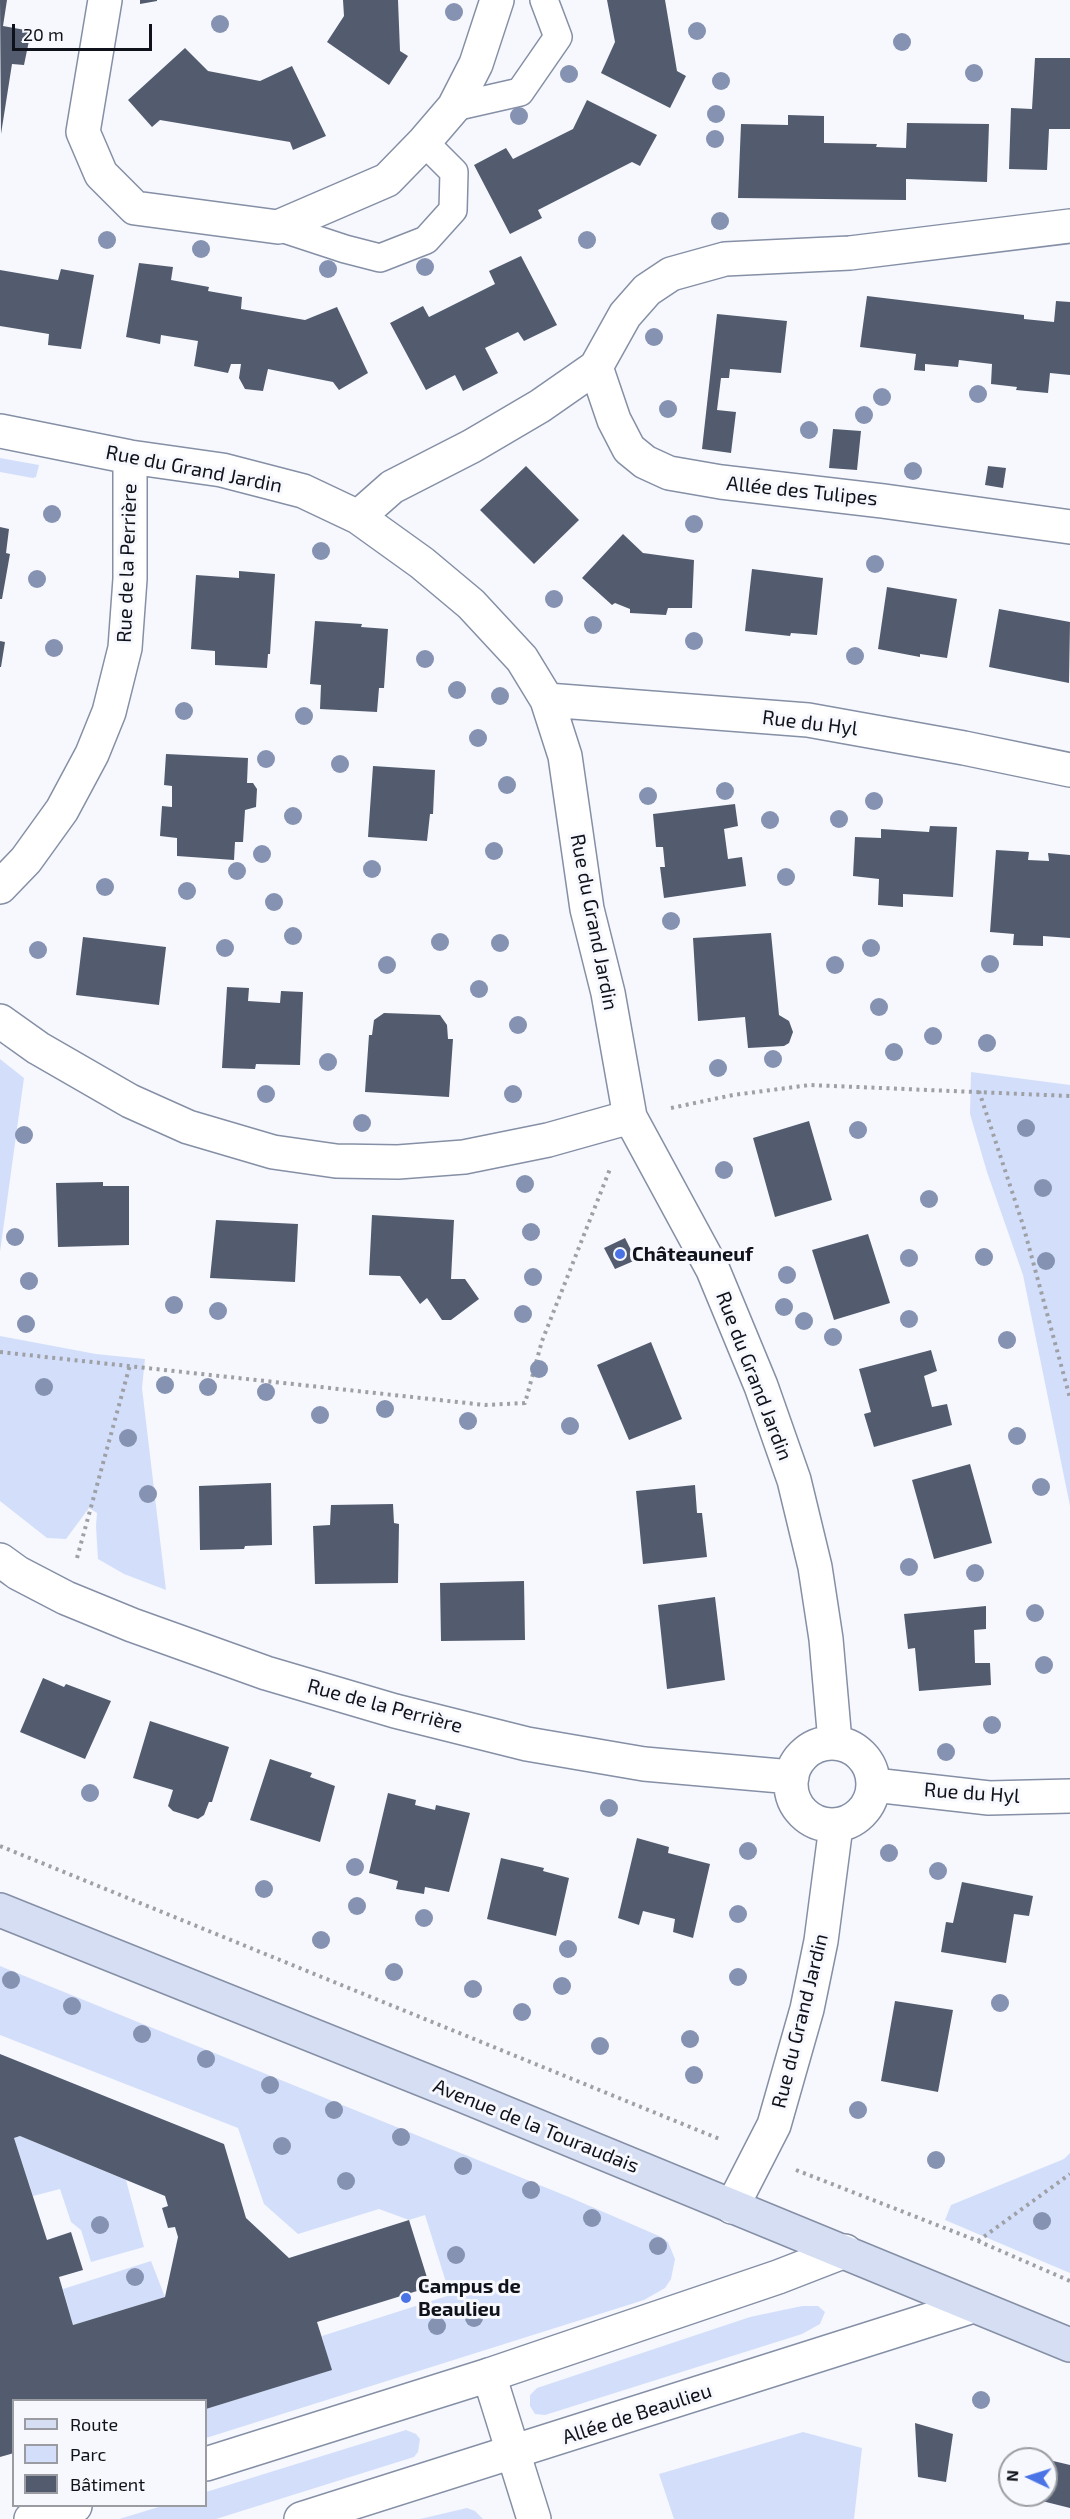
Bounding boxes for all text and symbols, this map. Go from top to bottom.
scale bar [15,12,154,50]
text: 20 m [23,23,64,45]
street label: Rue du Grand Jardin [104,440,284,498]
street label: Allée des Tulipes [725,471,879,511]
street label: Rue de la Perrière [112,483,142,643]
street label: Rue du Hyl [761,705,859,741]
street label: Rue du Grand Jardin [565,832,623,1012]
place label: Châteauneuf [632,1242,753,1266]
marker: Châteauneuf [613,1247,627,1261]
street label: Rue du Grand Jardin [711,1288,797,1464]
street label: Rue de la Perrière [305,1674,465,1738]
street label: Rue du Hyl [923,1778,1021,1808]
street label: Rue du Grand Jardin [767,1931,833,2111]
street label: Avenue de la Touraudais [430,2074,642,2178]
place label: Campus de Beaulieu [418,2274,521,2321]
marker: Campus de Beaulieu [399,2291,413,2305]
street label: Allée de Beaulieu [559,2379,715,2449]
legend [12,2399,207,2507]
text: Route [70,2413,118,2435]
text: Parc [70,2443,106,2465]
north arrow [998,2447,1058,2507]
text: N [1002,2469,1021,2482]
text: Bâtiment [70,2473,145,2495]

